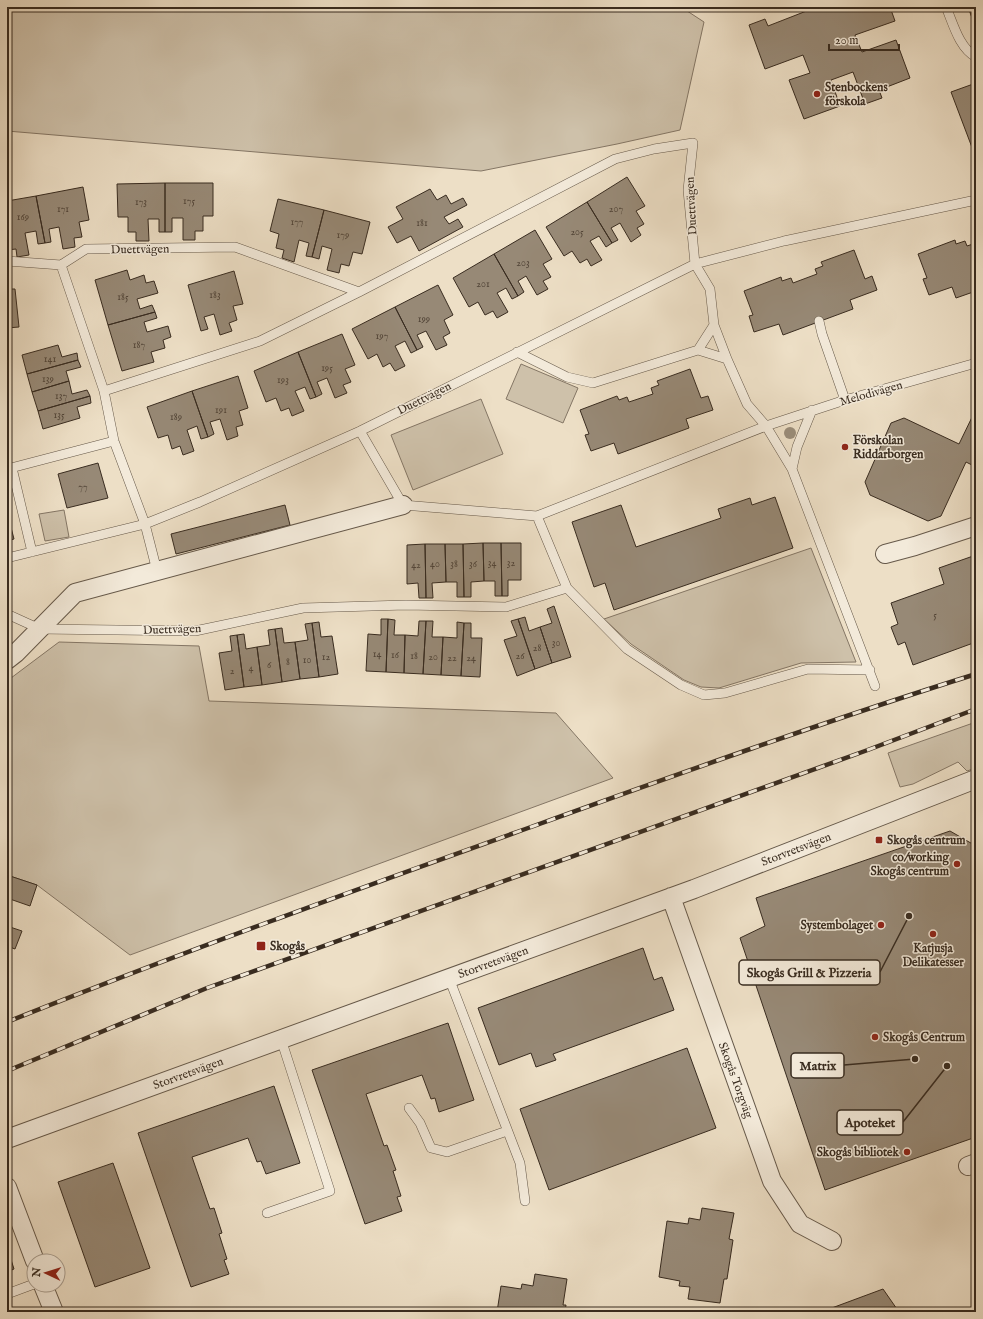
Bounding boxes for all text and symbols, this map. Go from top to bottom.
scale bar [829,26,899,52]
text: 20 m [835,33,858,48]
place label: Stenbockens förskola [825,80,888,109]
marker: Stenbockens förskola [812,89,822,99]
street label: Duettvägen [682,176,701,236]
house number: 175 [183,195,195,208]
house number: 173 [135,196,147,209]
house number: 171 [57,203,69,216]
house number: 207 [609,203,623,216]
house number: 169 [17,211,29,224]
house number: 177 [290,216,304,229]
house number: 181 [416,217,428,230]
house number: 205 [570,226,584,239]
house number: 179 [337,229,349,242]
street label: Duettvägen [111,241,170,258]
house number: 203 [516,257,530,270]
house number: 201 [476,278,490,291]
house number: 183 [209,289,221,302]
house number: 185 [117,291,129,304]
house number: 199 [418,313,430,326]
house number: 197 [376,330,389,343]
house number: 187 [133,339,145,352]
house number: 141 [44,353,56,366]
house number: 195 [321,362,333,375]
house number: 139 [42,373,54,386]
house number: 193 [277,374,289,387]
street label: Melodivägen [838,377,905,410]
street label: Duettvägen [395,378,454,418]
house number: 137 [55,390,67,403]
house number: 191 [215,404,227,417]
house number: 135 [53,409,65,422]
house number: 189 [170,411,182,424]
place label: Förskolan Riddarborgen [853,433,924,463]
marker: Förskolan Riddarborgen [840,442,850,452]
house number: 77 [78,481,88,494]
house number: 34 [488,557,496,570]
house number: 32 [507,557,516,570]
house number: 40 [430,558,440,571]
house number: 38 [450,558,458,571]
house number: 36 [469,558,478,571]
house number: 42 [411,559,421,572]
house number: 5 [933,609,937,622]
street label: Duettvägen [143,621,202,638]
house number: 30 [552,637,560,650]
house number: 28 [533,642,541,655]
house number: 14 [373,648,381,661]
house number: 16 [391,649,400,662]
house number: 18 [410,650,418,663]
house number: 26 [516,650,525,663]
house number: 12 [322,651,331,664]
house number: 20 [428,651,438,664]
house number: 22 [447,652,457,665]
house number: 24 [466,652,476,665]
house number: 10 [303,654,311,667]
house number: 8 [286,656,290,669]
house number: 6 [267,659,272,672]
house number: 4 [249,662,254,675]
house number: 2 [230,665,235,678]
street label: Storvretsvägen [759,829,834,870]
place label: Skogås centrum [887,833,966,849]
marker: Skogås centrum [874,835,884,845]
place label: co/working Skogås centrum [870,850,950,880]
marker: co/working Skogås centrum [952,859,962,869]
place label: Systembolaget [801,918,874,934]
marker: Systembolaget [876,920,886,930]
marker: Katjusja Delikatesser [928,929,938,939]
place label: Skogås [270,939,306,955]
marker: Skogås [255,940,267,952]
place label: Katjusja Delikatesser [902,941,964,970]
street label: Storvretsvägen [456,943,531,982]
callout: Skogås Grill & Pizzeria [739,960,880,985]
text: Skogås Grill & Pizzeria [747,965,872,982]
place label: Skogås Centrum [883,1030,966,1046]
marker: Skogås Centrum [870,1032,880,1042]
street label: Skogås Torgväg [715,1040,756,1121]
callout: Matrix [791,1053,844,1078]
street label: Storvretsvägen [151,1054,226,1093]
text: Matrix [800,1058,837,1075]
callout: Apoteket [837,1110,903,1135]
text: Apoteket [844,1115,896,1132]
place label: Skogås bibliotek [817,1145,900,1161]
marker: Skogås bibliotek [902,1147,912,1157]
north arrow [26,1253,66,1293]
text: N [30,1267,44,1279]

